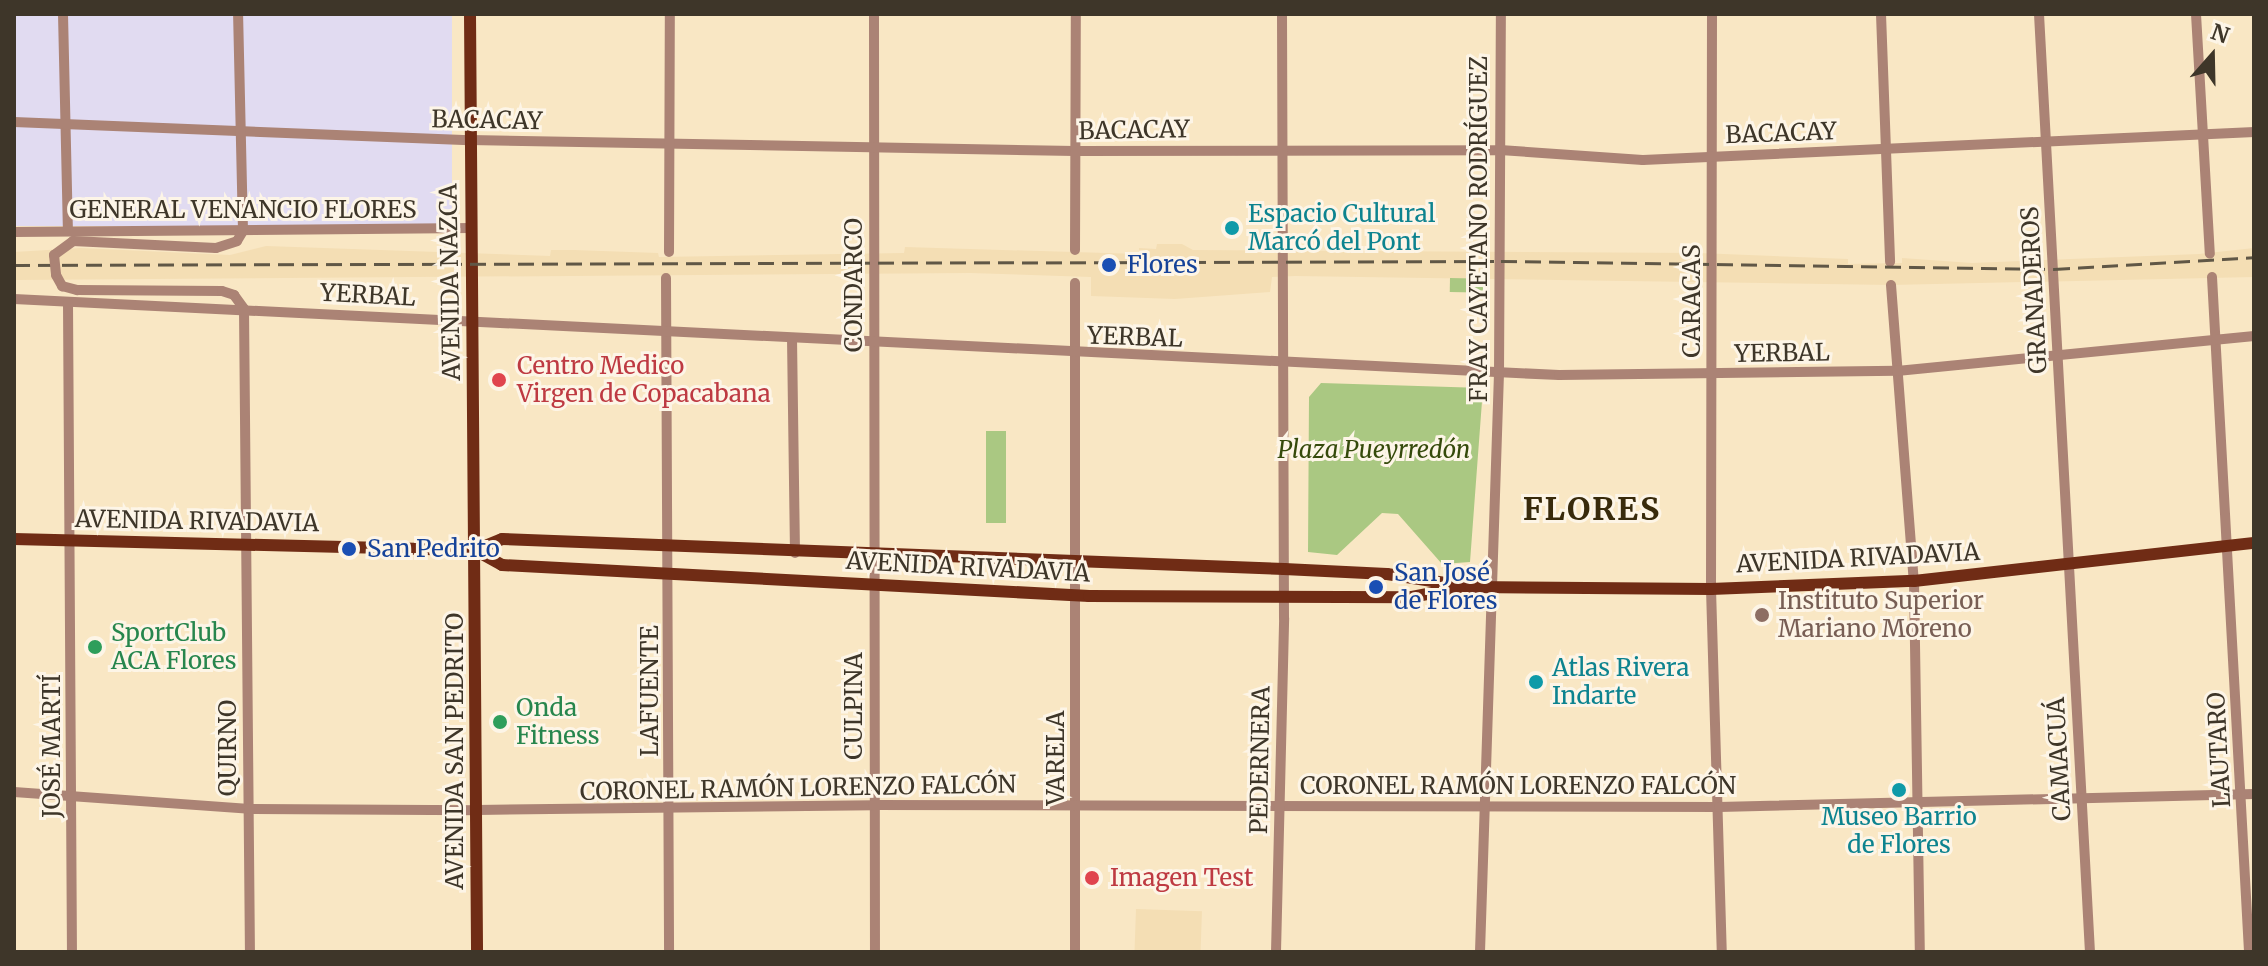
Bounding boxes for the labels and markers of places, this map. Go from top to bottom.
place label: Espacio Cultural Marcó del Pont [1248,200,1435,256]
marker: Espacio Cultural Marcó del Pont [1223,219,1241,237]
place label: Flores [1127,251,1198,279]
marker: Flores [1098,254,1120,276]
place label: Centro Medico Virgen de Copacabana [517,352,771,408]
marker: Centro Medico Virgen de Copacabana [488,369,510,391]
place label: San Pedrito [367,535,500,563]
marker: San Pedrito [338,538,360,560]
place label: San José de Flores [1394,559,1498,615]
marker: San José de Flores [1365,576,1387,598]
place label: Instituto Superior Mariano Moreno [1778,587,1984,643]
marker: Instituto Superior Mariano Moreno [1753,606,1771,624]
place label: SportClub ACA Flores [111,619,237,675]
marker: SportClub ACA Flores [86,638,104,656]
place label: Atlas Rivera Indarte [1552,654,1689,710]
marker: Atlas Rivera Indarte [1527,673,1545,691]
place label: Onda Fitness [516,694,600,750]
marker: Onda Fitness [491,713,509,731]
marker: Museo Barrio de Flores [1890,781,1908,799]
place label: Museo Barrio de Flores [1821,803,1977,859]
place label: Imagen Test [1110,864,1253,892]
marker: Imagen Test [1081,867,1103,889]

